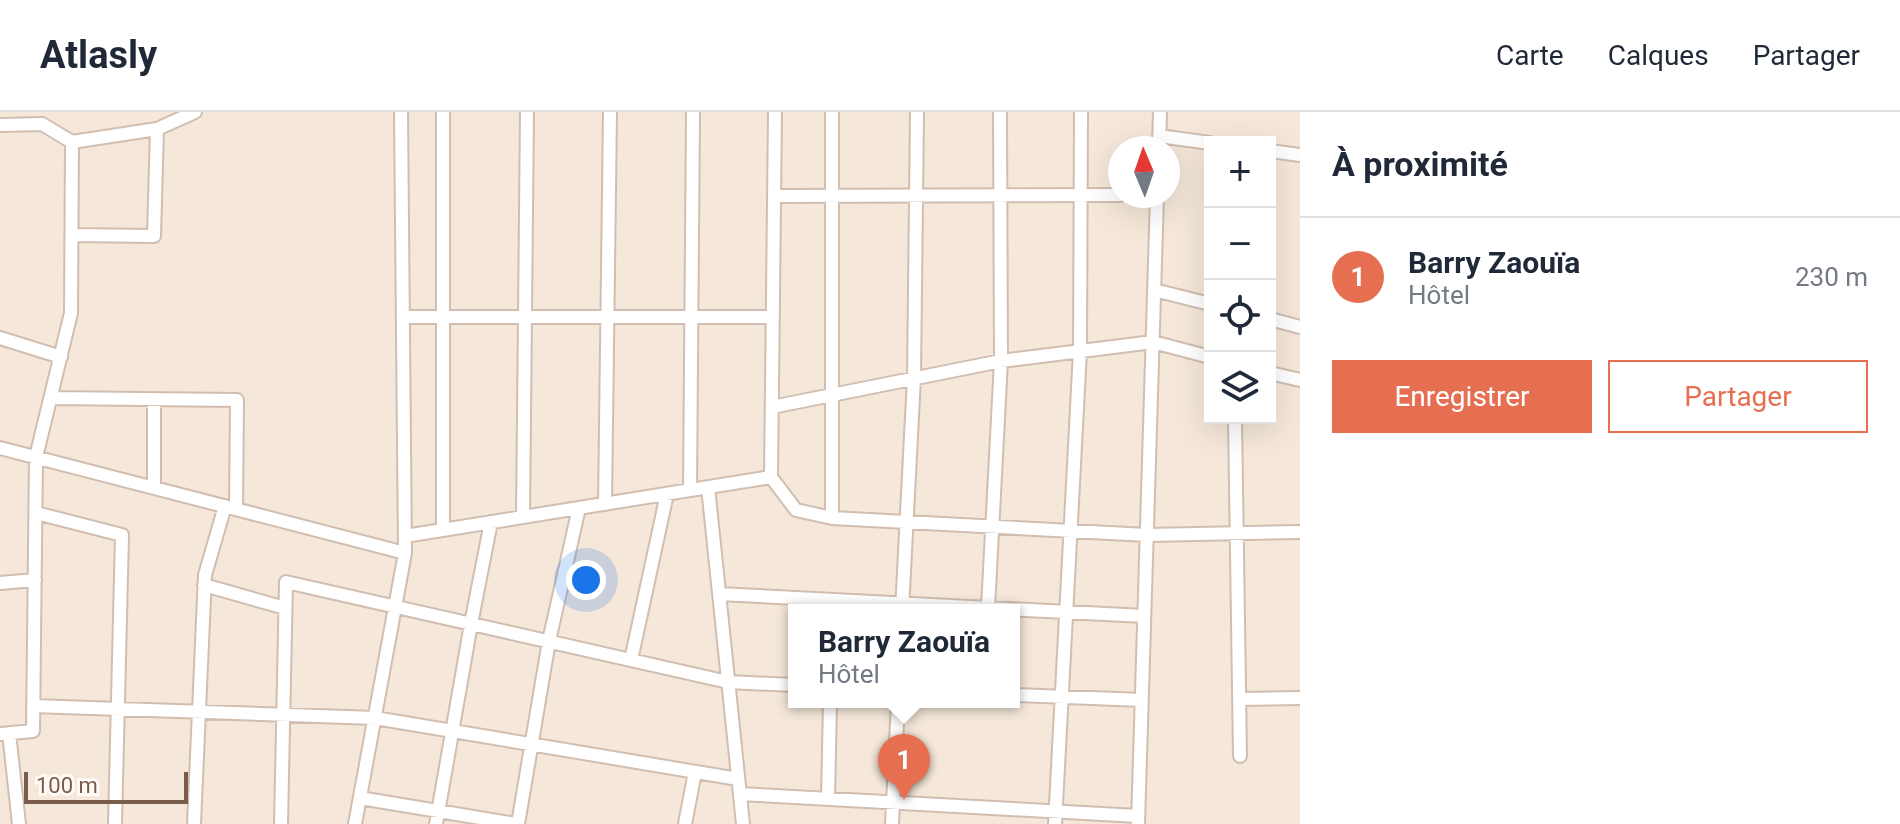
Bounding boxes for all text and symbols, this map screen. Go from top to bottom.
text: Atlasly [40,33,157,77]
text: Carte [1496,39,1564,72]
text: Calques [1608,39,1709,72]
text: Partager [1753,39,1860,72]
north arrow [1108,136,1180,208]
map controls [1204,136,1276,424]
button: + [1204,136,1276,208]
text: À proximité [1332,144,1508,184]
button: − [1204,208,1276,280]
text: Barry Zaouïa [1408,245,1580,280]
text: 1 [1351,262,1365,292]
text: 230 m [1795,262,1868,292]
button: locate [1204,280,1276,352]
text: Hôtel [1408,280,1470,310]
button: layers [1204,352,1276,424]
button: Enregistrer [1332,360,1592,433]
button: Partager [1608,360,1868,433]
your location [566,560,606,600]
popup [788,604,1020,708]
text: Barry Zaouïa [818,624,990,659]
text: Hôtel [818,659,880,689]
pin: 1 [878,734,930,800]
scale bar [24,768,188,804]
text: 100 m [36,773,98,798]

